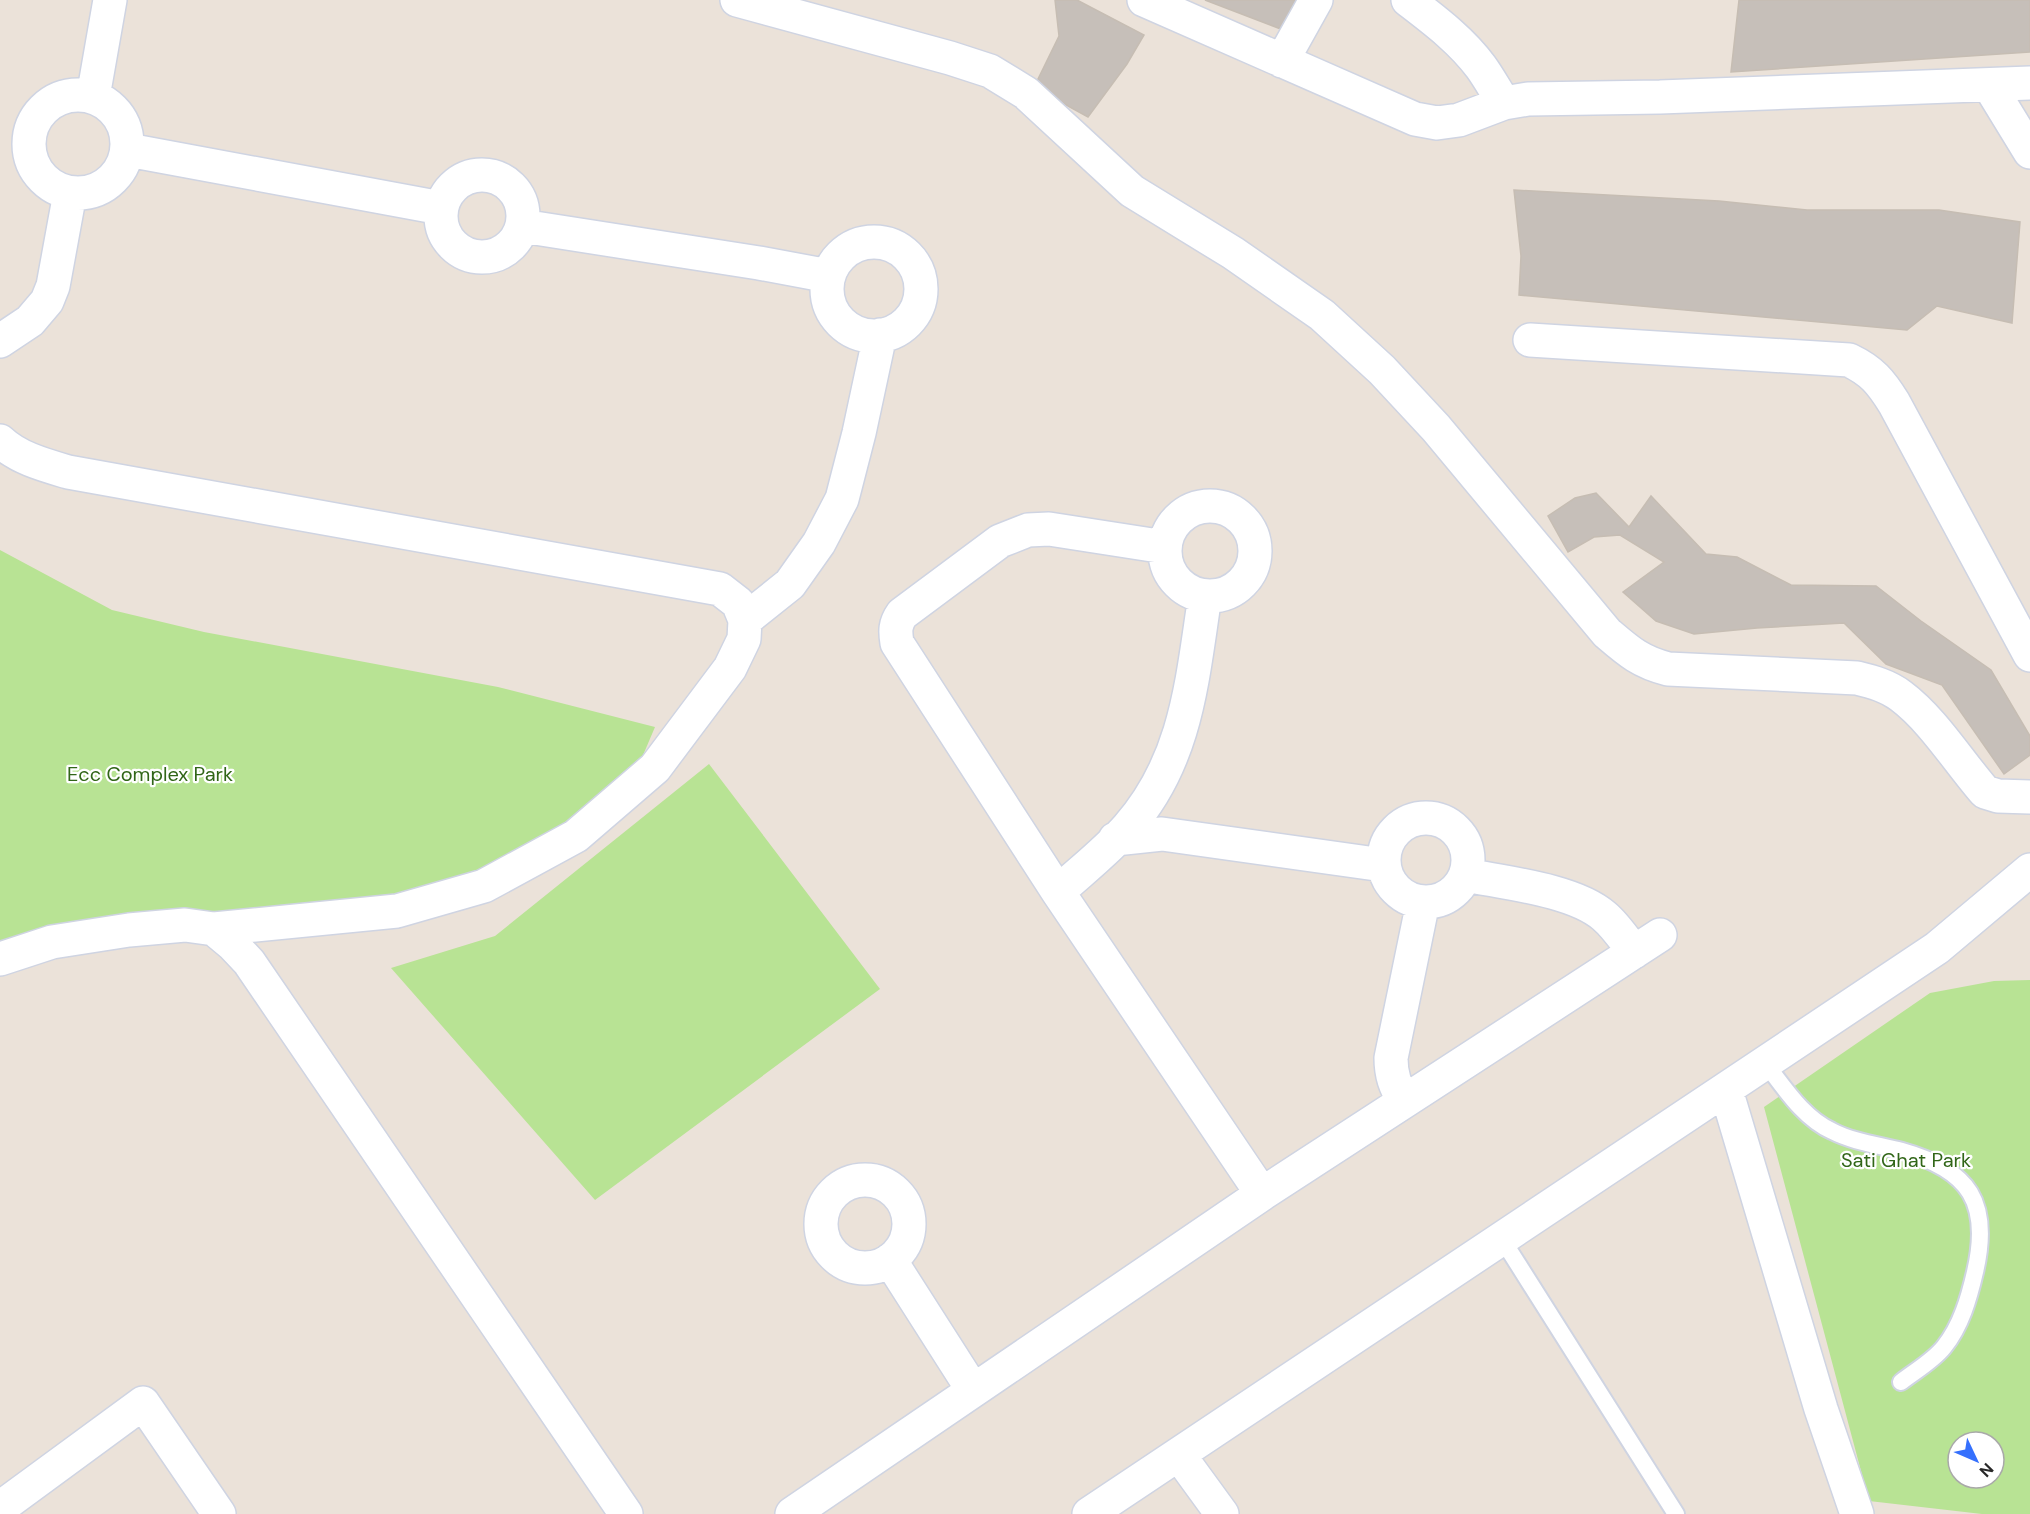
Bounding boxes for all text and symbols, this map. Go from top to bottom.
park label: Ecc Complex Park [67,761,233,787]
park label: Sati Ghat Park [1841,1147,1971,1173]
north arrow [1946,1430,2006,1490]
text: N [1975,1459,1998,1482]

